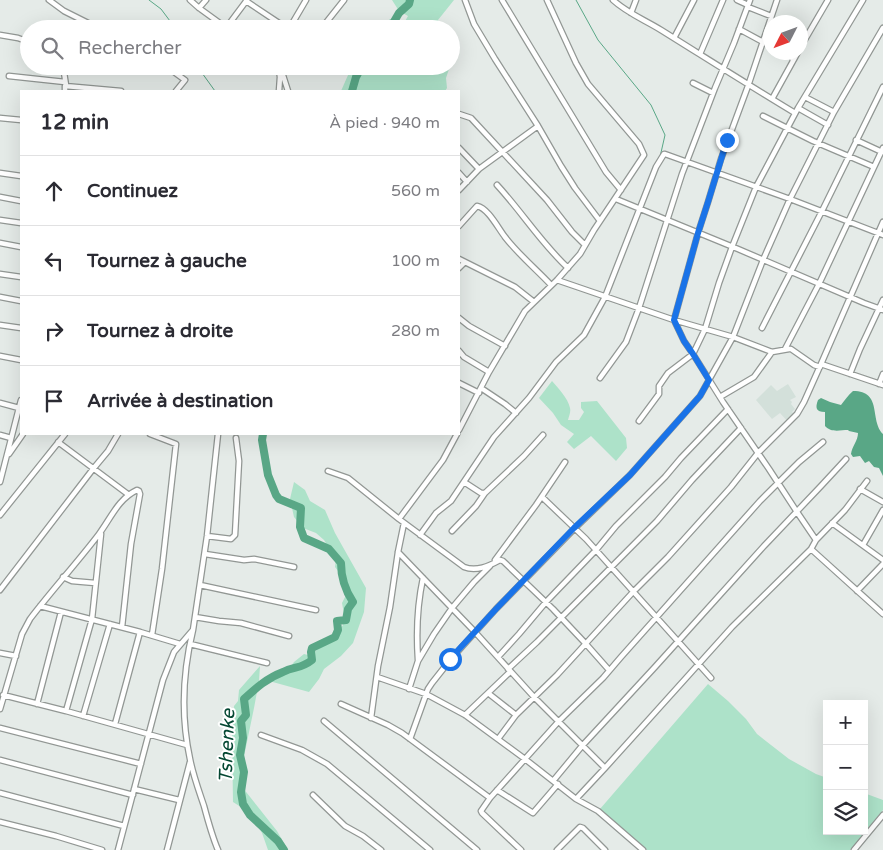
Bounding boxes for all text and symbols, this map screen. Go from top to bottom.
north arrow [763,15,808,60]
search box [20,20,460,75]
icon: search [38,34,66,62]
text: Rechercher [78,37,181,59]
text: 12 min [40,110,109,135]
text: À pied · 940 m [329,113,440,133]
route end [716,129,739,152]
icon: ahead [40,177,68,205]
text: Continuez [87,180,178,202]
text: 560 m [391,181,440,201]
icon: left [40,247,68,275]
text: Tournez à gauche [87,250,247,272]
text: 100 m [391,251,440,271]
icon: right [40,317,68,345]
text: Tournez à droite [87,320,233,342]
text: 280 m [391,321,440,341]
icon: arrive [40,387,68,415]
text: Arrivée à destination [87,390,273,412]
route start [439,648,462,671]
map controls [823,700,868,835]
button: + [823,700,868,745]
water label: Tshenke [215,707,239,783]
button: − [823,745,868,790]
button: layers [823,790,868,835]

